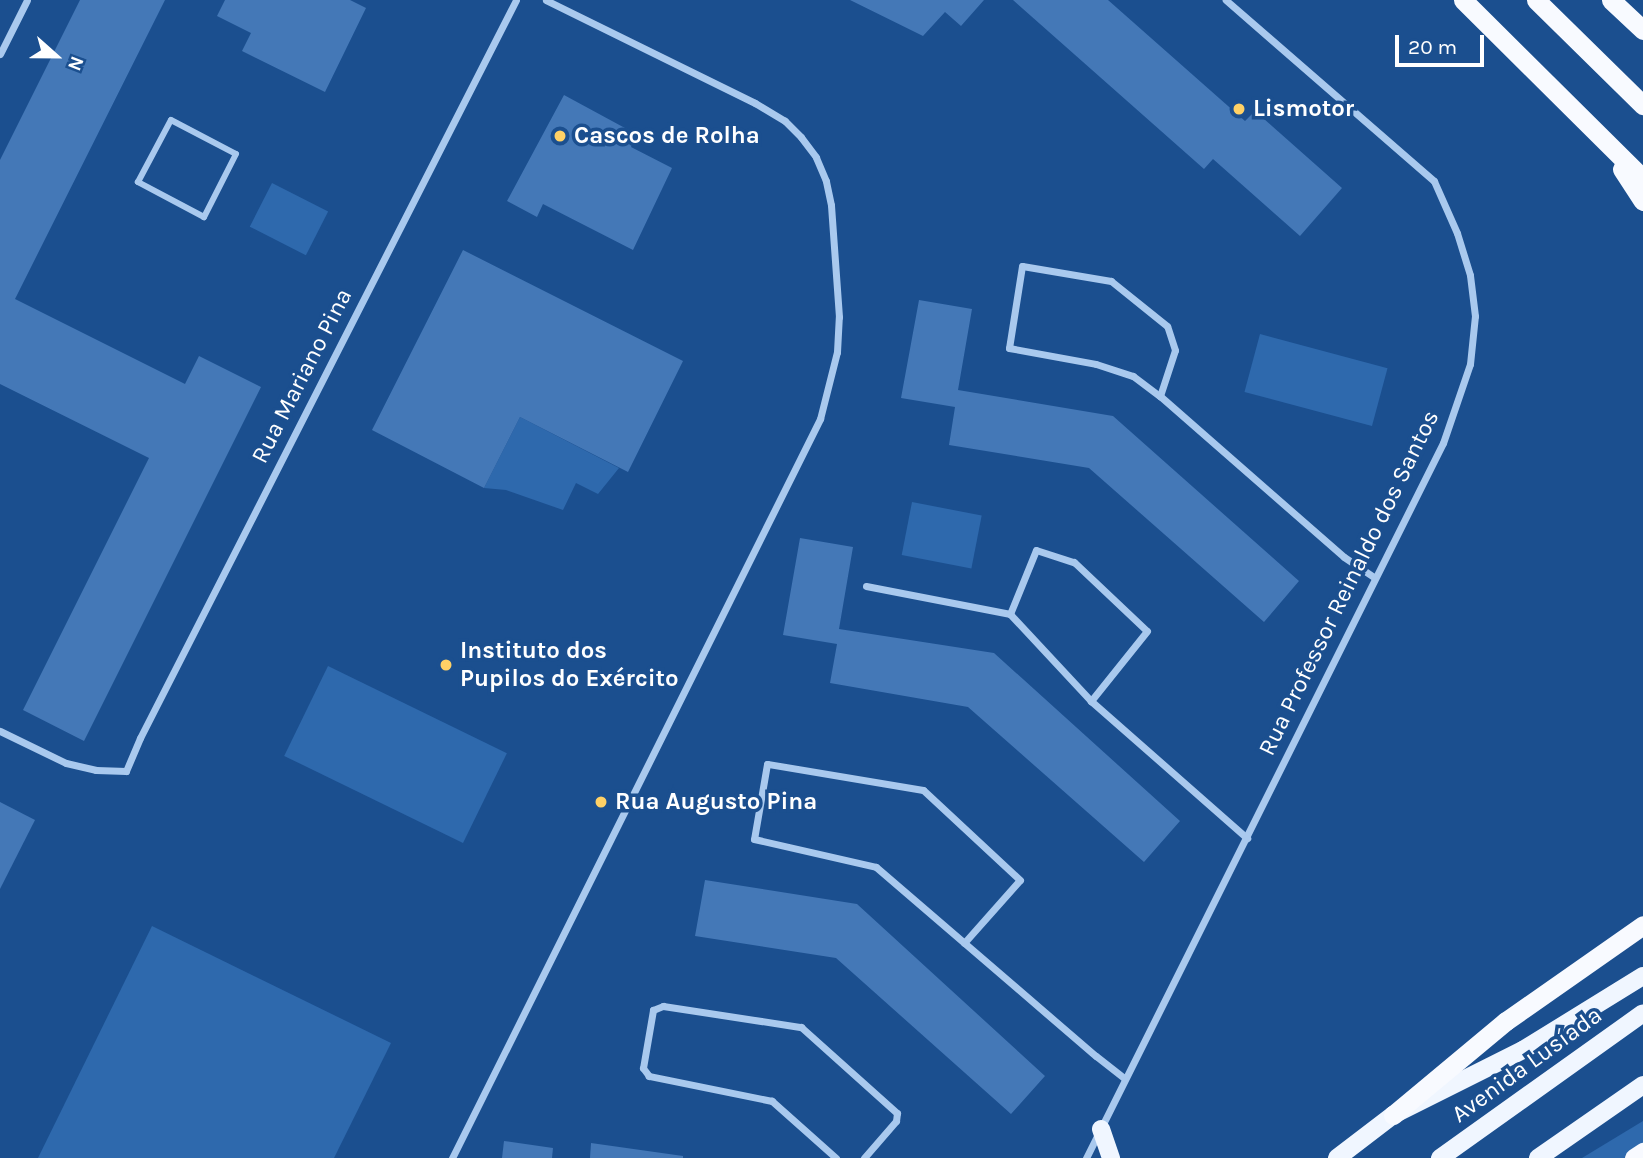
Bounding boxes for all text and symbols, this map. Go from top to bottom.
north arrow [21,21,91,91]
scale bar [1398,21,1487,65]
text: 20 m [1408,35,1457,59]
text: N [63,53,88,74]
place label: Lismotor [1253,95,1354,123]
marker: Lismotor [1231,101,1247,117]
place label: Cascos de Rolha [574,122,760,150]
marker: Cascos de Rolha [552,128,568,144]
street label: Rua Mariano Pina [246,284,358,468]
street label: Rua Professor Reinaldo dos Santos [1253,406,1445,760]
place label: Instituto dos Pupilos do Exército [460,637,679,693]
marker: Instituto dos Pupilos do Exército [438,657,454,673]
place label: Rua Augusto Pina [615,788,817,816]
marker: Rua Augusto Pina [593,794,609,810]
street label: Avenida Lusíada [1446,1001,1608,1129]

